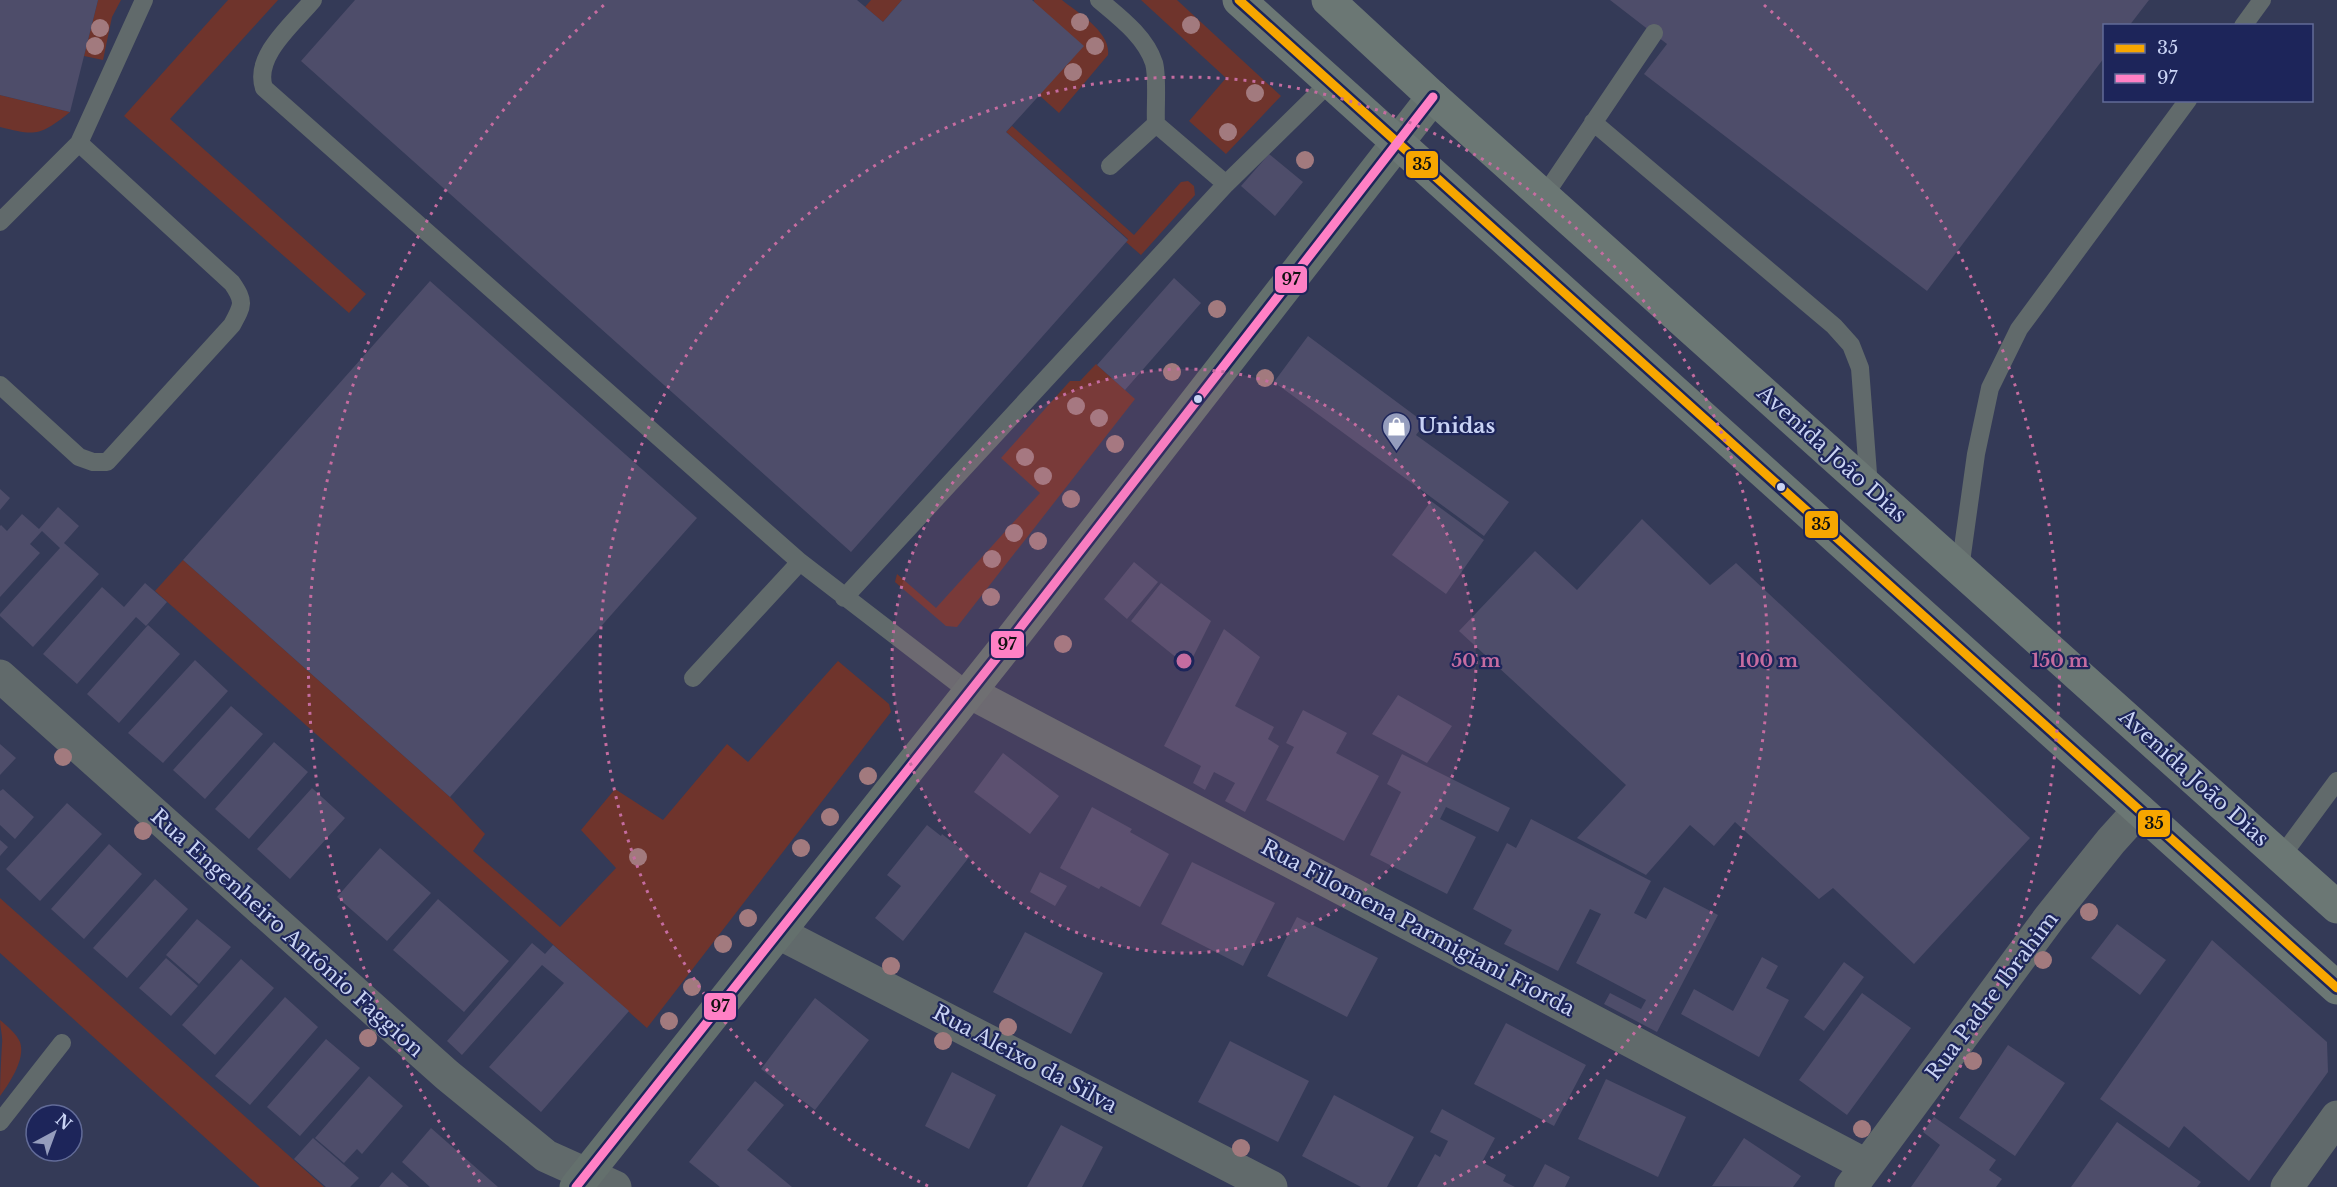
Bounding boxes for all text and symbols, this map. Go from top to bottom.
legend [2103,24,2313,102]
text: 35 [2157,37,2178,59]
text: 97 [2157,67,2179,89]
line badge: 35 [1405,150,1439,179]
text: 35 [1412,154,1432,174]
line badge: 97 [1274,265,1308,294]
text: 97 [1281,269,1301,289]
street label: Avenida João Dias [1751,379,1912,528]
unlabelled marker [1192,393,1204,405]
shop icon: Unidas [1381,410,1413,452]
place label: Unidas [1418,413,1495,439]
unlabelled marker [1775,481,1787,493]
line badge: 35 [1804,510,1839,539]
text: 35 [1811,514,1831,534]
line badge: 97 [990,630,1025,659]
text: 97 [997,634,1017,654]
text: 50 m [1452,650,1501,672]
text: 100 m [1738,650,1798,672]
text: 150 m [2032,650,2089,672]
centre of rings [1174,651,1194,671]
street label: Avenida João Dias [2113,703,2274,852]
street label: Rua Engenheiro Antônio Faggion [145,803,429,1063]
line badge: 35 [2137,809,2171,838]
text: 35 [2144,813,2164,833]
street label: Rua Filomena Parmigiani Fiorda [1257,834,1580,1022]
street label: Rua Padre Ibrahim [1920,906,2064,1085]
line badge: 97 [703,992,737,1021]
text: 97 [710,996,730,1016]
street label: Rua Aleixo da Silva [928,999,1122,1119]
north arrow [24,1103,84,1163]
text: N [52,1109,76,1134]

